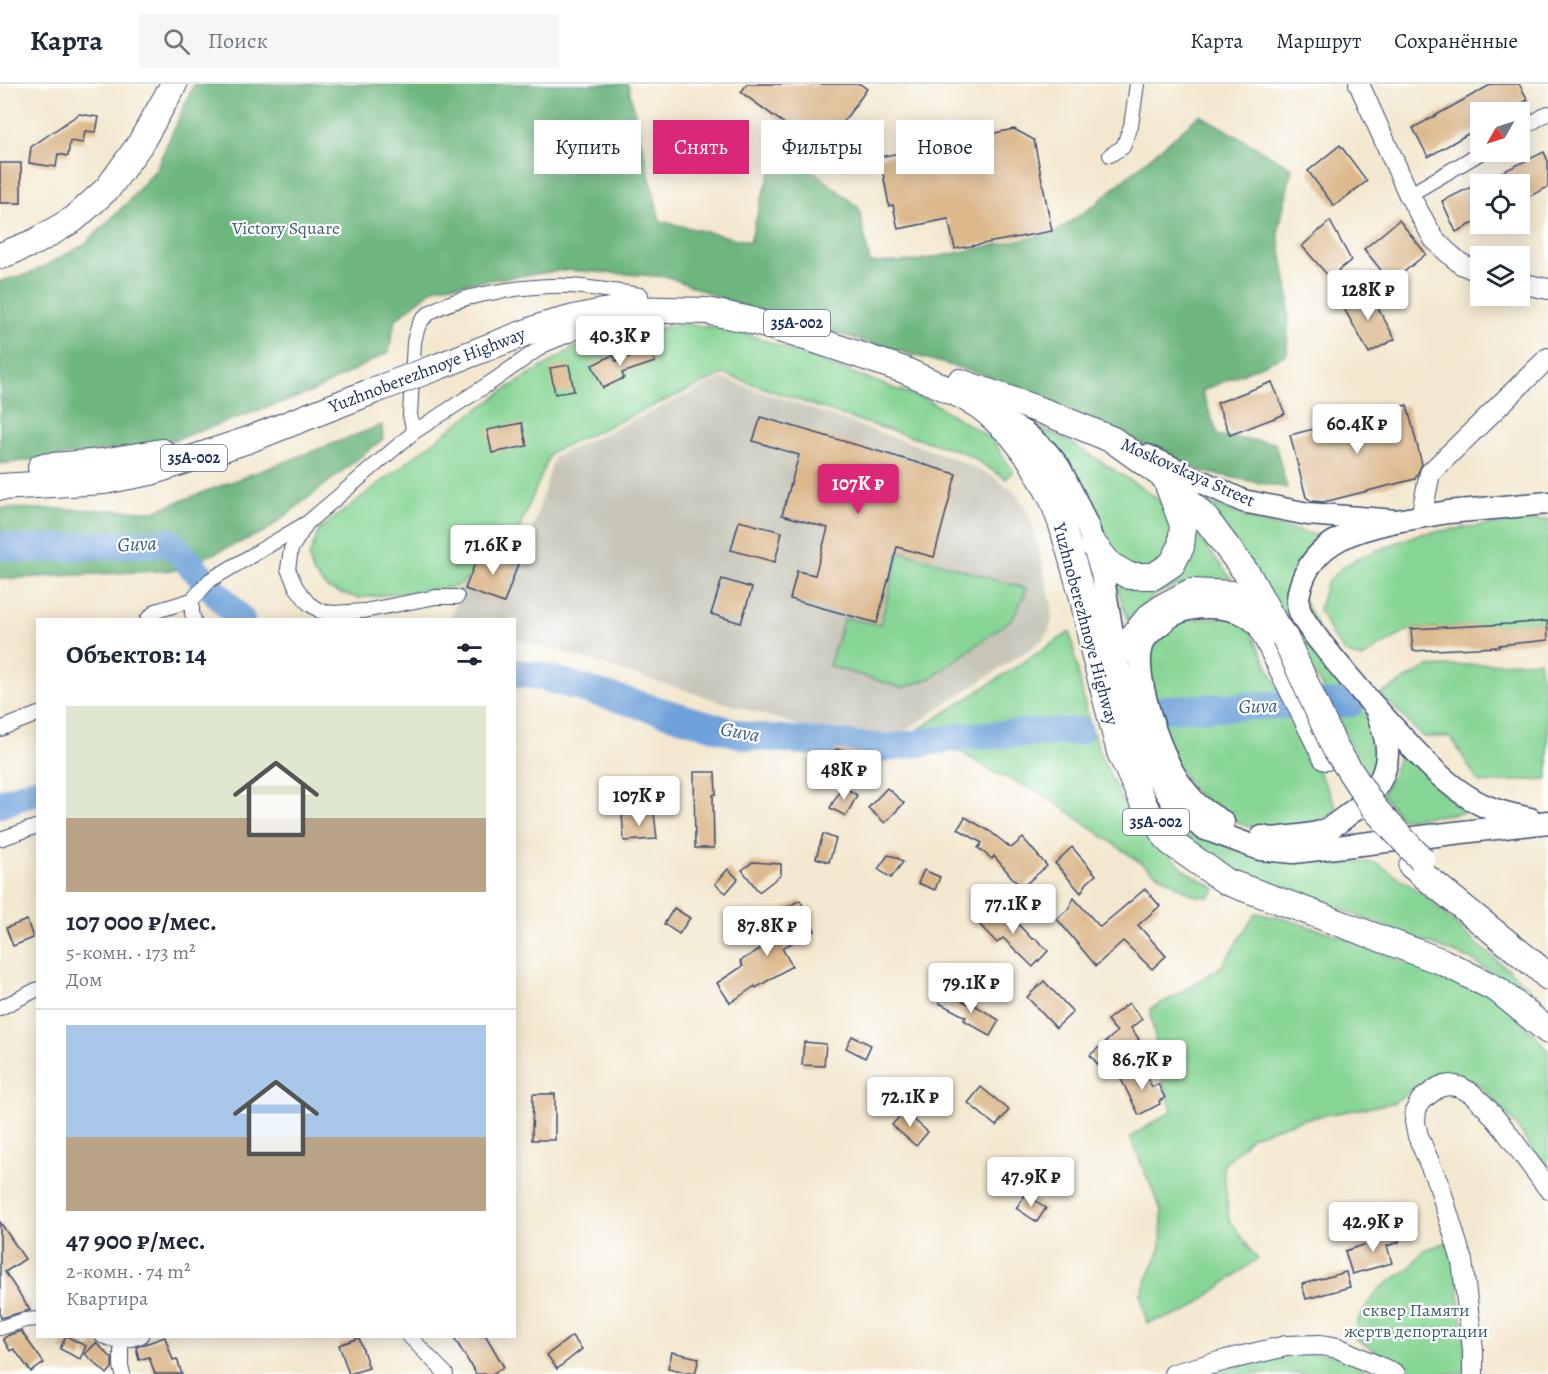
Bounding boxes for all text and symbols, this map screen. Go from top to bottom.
search box [139,14,559,68]
text: Карта [30,22,103,60]
icon: search [160,25,193,58]
text: Поиск [208,26,268,56]
text: Карта [1190,27,1243,55]
text: Маршрут [1276,27,1361,55]
text: Сохранённые [1394,27,1518,55]
north arrow [1470,102,1530,162]
map controls [1470,102,1530,306]
chip: Купить [534,120,641,174]
chip: Снять [653,120,749,174]
chip: Фильтры [761,120,884,174]
chip: Новое [896,120,994,174]
button: locate [1470,174,1530,234]
park label: Victory Square [231,216,340,240]
button: layers [1470,246,1530,306]
pin: 128K ₽ [1319,270,1417,321]
text: 128K ₽ [1341,276,1395,303]
road number: 35А-002 [764,310,830,336]
pin: 40.3K ₽ [565,316,675,367]
street label: Yuzhnoberezhnoye Highway [324,321,530,419]
text: 40.3K ₽ [590,322,650,349]
pin: 60.4K ₽ [1302,404,1412,455]
text: 60.4K ₽ [1326,410,1388,437]
street label: Moskovskaya Street [1117,432,1259,512]
road number: 35А-002 [161,445,227,471]
pin: 107K ₽ [809,464,907,515]
text: 107K ₽ [832,470,884,497]
street label: Yuzhnoberezhnoye Highway [1047,519,1125,729]
pin: 71.6K ₽ [438,525,548,576]
water label: Guva [117,529,157,559]
text: 71.6K ₽ [464,531,522,558]
text: Объектов: 14 [66,637,207,672]
icon: filters [453,638,486,671]
water label: Guva [1238,692,1278,720]
water label: Guva [718,715,762,749]
icon: home [222,745,330,853]
pin: 48K ₽ [802,750,886,801]
text: 48K ₽ [821,756,867,783]
pin: 107K ₽ [590,776,688,827]
text: 107K ₽ [613,782,665,809]
road number: 35А-002 [1123,809,1189,835]
pin: 77.1K ₽ [958,884,1068,935]
text: 77.1K ₽ [985,890,1041,917]
text: 107 000 ₽/мес. [66,904,217,939]
pin: 87.8K ₽ [712,906,822,957]
text: 87.8K ₽ [737,912,797,939]
text: 5-комн. · 173 m² [66,939,196,966]
pin: 79.1K ₽ [916,963,1026,1014]
text: Дом [66,966,102,993]
text: 79.1K ₽ [942,969,1000,996]
pin: 86.7K ₽ [1087,1040,1197,1091]
text: 86.7K ₽ [1112,1046,1172,1073]
icon: home [222,1064,330,1172]
pin: 72.1K ₽ [855,1077,965,1128]
text: 72.1K ₽ [881,1083,939,1110]
pin: 47.9K ₽ [976,1157,1086,1208]
text: 47.9K ₽ [1001,1163,1061,1190]
pin: 42.9K ₽ [1318,1202,1428,1253]
text: 42.9K ₽ [1343,1208,1403,1235]
text: 47 900 ₽/мес. [66,1223,206,1258]
text: 2-комн. · 74 m² [66,1258,190,1285]
text: Квартира [66,1285,148,1312]
park label: сквер Памяти жертв депортации [1344,1298,1488,1343]

